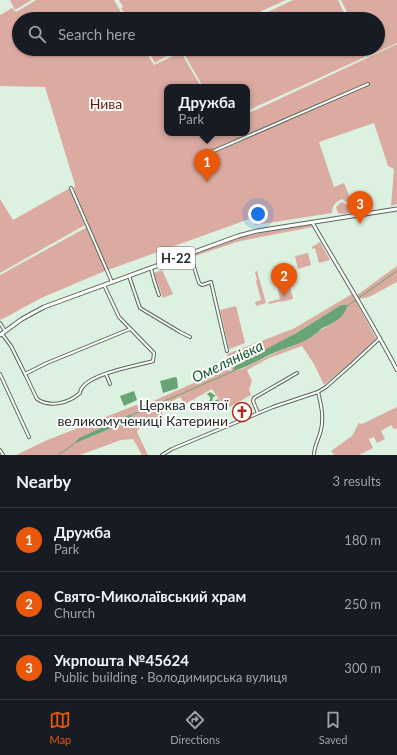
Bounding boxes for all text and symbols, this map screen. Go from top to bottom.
search box [12,12,385,56]
icon: search [26,23,48,45]
text: Search here [58,25,135,43]
popup [164,84,250,136]
text: Дружба [179,93,235,111]
park label: Нива [90,95,122,112]
text: Park [179,111,204,127]
pin: 1 [194,149,220,182]
pin: 3 [347,191,373,224]
your location [248,204,268,224]
road number: Н-22 [157,247,195,269]
pin: 2 [271,263,297,296]
water label: Омелянівка [188,336,266,386]
place label: Церква святої великомучениці Катерини [57,396,229,429]
church icon: Церква святої великомучениці Катерини [231,401,253,423]
text: Nearby [16,471,71,492]
text: 3 results [333,473,381,489]
text: Дружба [54,523,111,541]
text: 1 [25,532,33,548]
text: 180 m [344,532,381,548]
text: Park [54,541,79,557]
text: Свято-Миколаївський храм [54,587,246,605]
text: 2 [25,596,33,612]
text: 250 m [344,596,381,612]
text: Church [54,605,95,621]
text: Укрпошта №45624 [54,651,189,669]
text: 3 [25,660,33,676]
text: 300 m [344,660,381,676]
text: Public building · Володимирська вулиця [54,669,288,685]
tab: Map [49,709,71,746]
tab: Directions [170,709,220,746]
tab: Saved [319,709,348,746]

